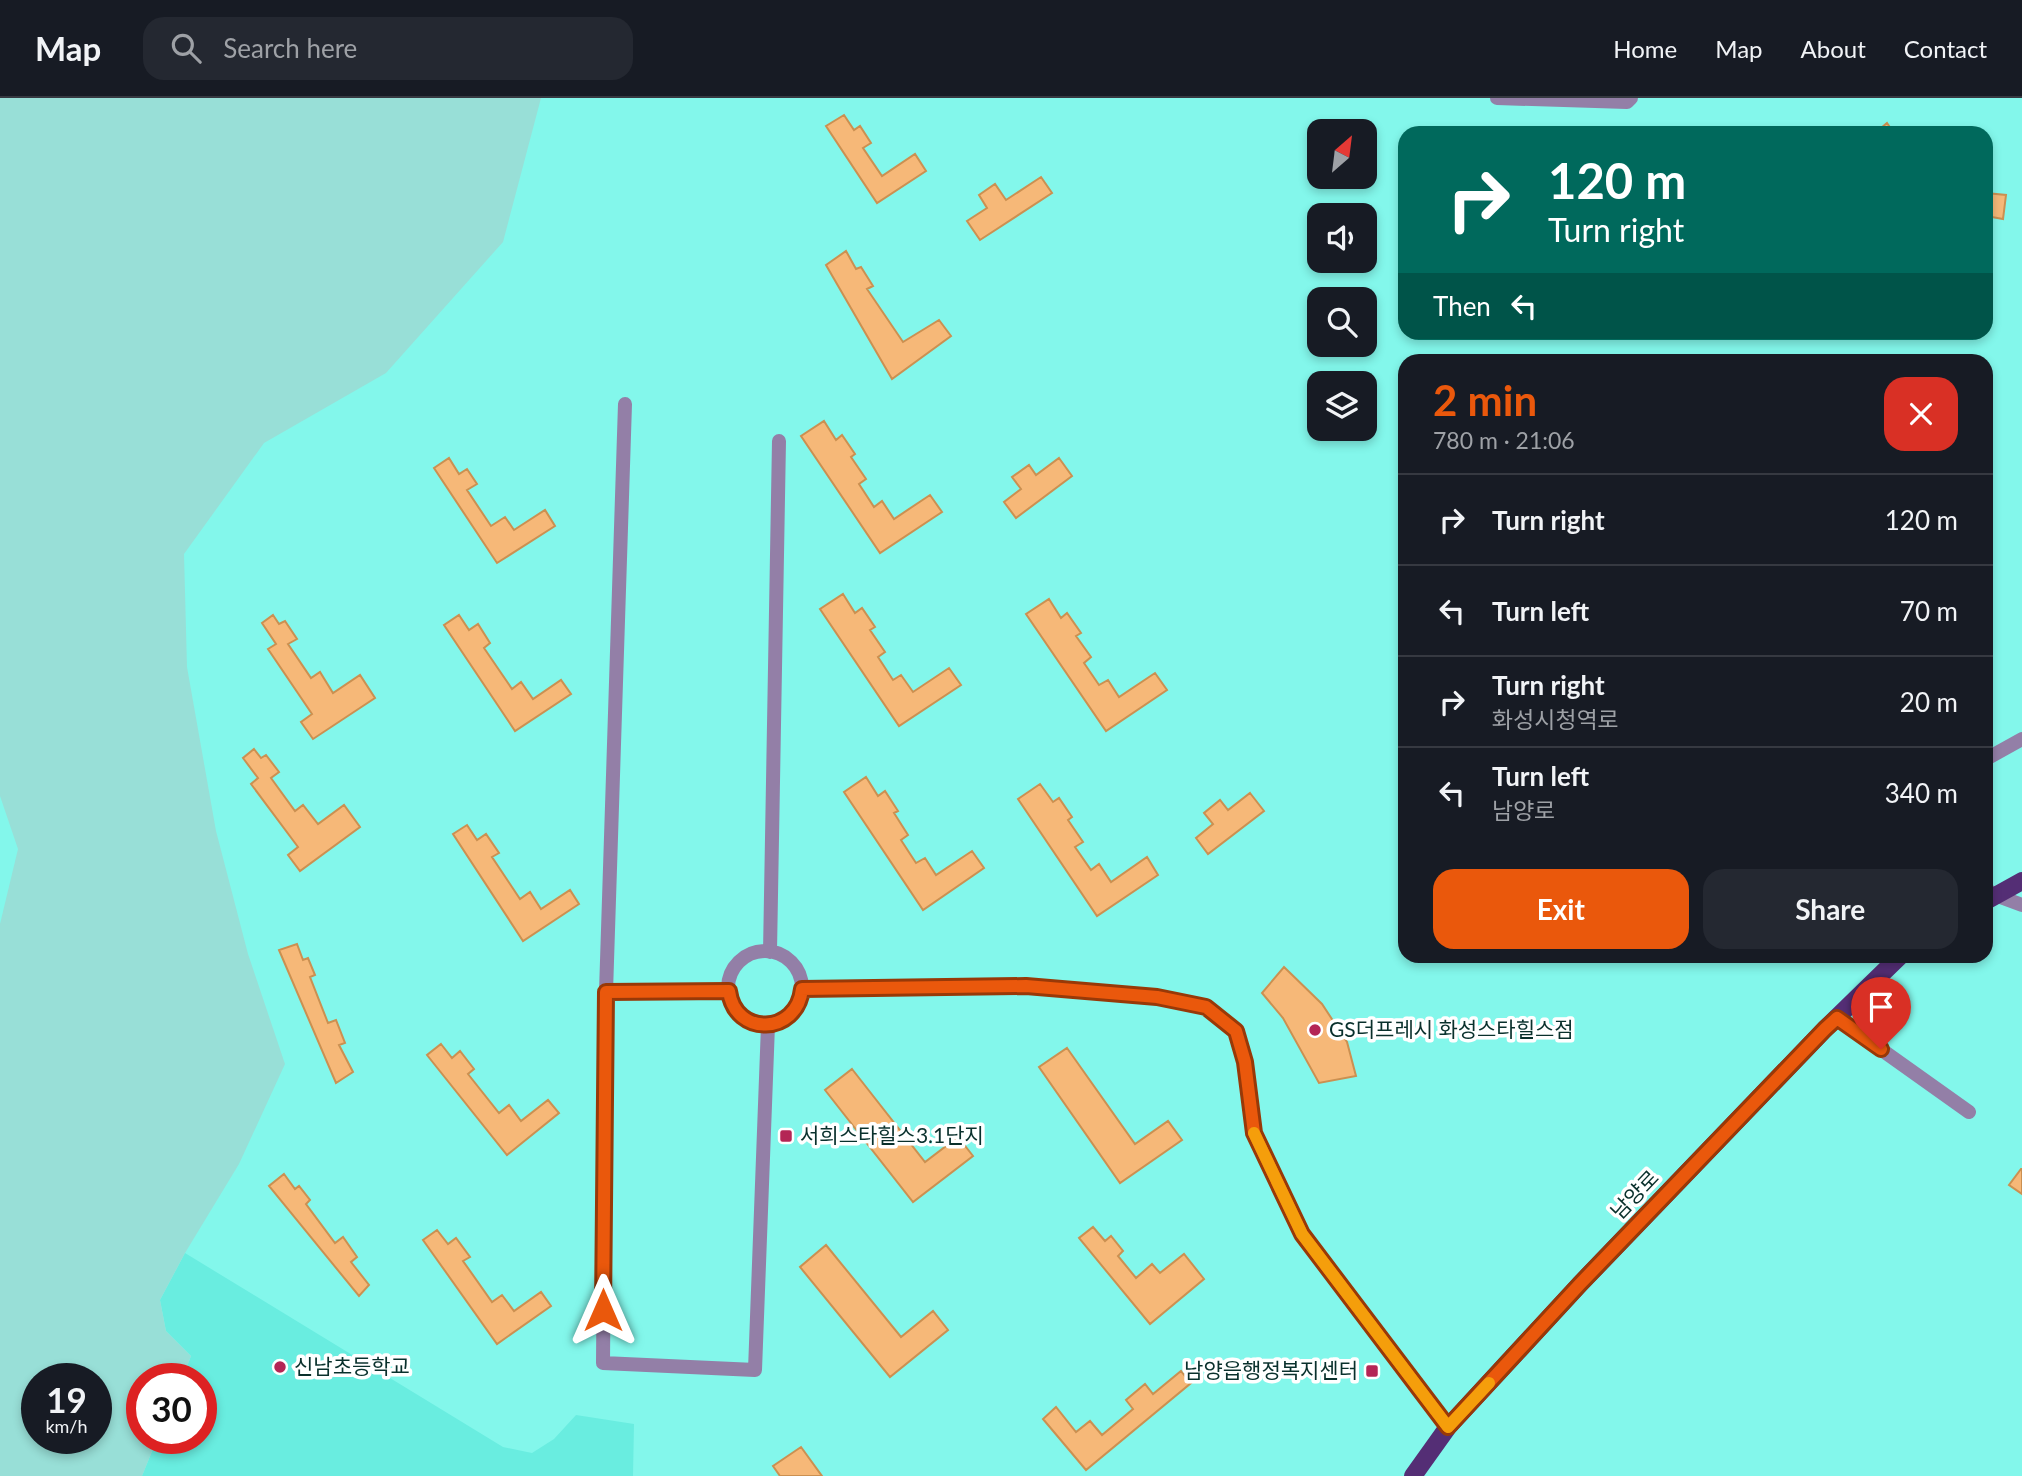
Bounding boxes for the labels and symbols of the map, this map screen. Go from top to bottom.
north arrow [1307,119,1377,189]
pin [1851,977,1911,1049]
place label: GS더프레시 화성스타힐스점 [1329,1016,1574,1041]
marker: GS더프레시 화성스타힐스점 [1307,1022,1323,1038]
place label: 서희스타힐스3.1단지 [800,1122,984,1147]
marker: 서희스타힐스3.1단지 [778,1128,794,1144]
street label: 남양로 [1605,1164,1663,1223]
position arrow [566,1273,640,1347]
place label: 신남초등학교 [294,1353,410,1378]
place label: 남양읍행정복지센터 [1184,1357,1358,1382]
marker: 신남초등학교 [272,1359,288,1375]
speed limit sign: 30 [126,1363,217,1454]
marker: 남양읍행정복지센터 [1364,1363,1380,1379]

